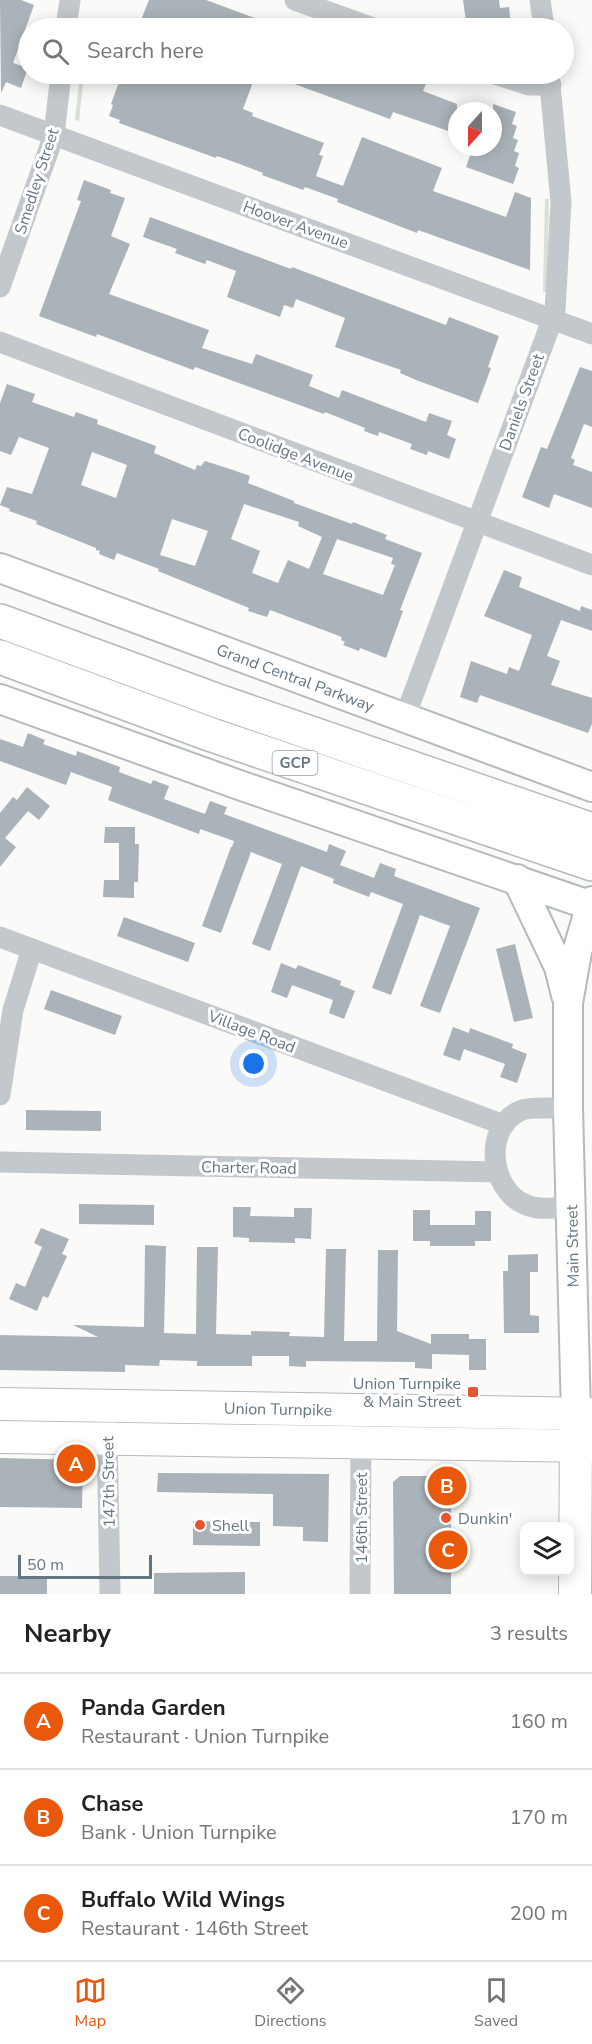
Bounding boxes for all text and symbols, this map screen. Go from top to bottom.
search box [18,18,574,84]
icon: search [39,35,72,68]
text: Search here [87,36,204,66]
north arrow [448,102,502,156]
street label: Smedley Street [9,125,65,237]
street label: Hoover Avenue [240,196,351,254]
street label: Daniels Street [494,350,550,454]
street label: Coolidge Avenue [235,423,357,487]
street label: Grand Central Parkway [213,639,378,718]
road number: GCP [272,751,318,775]
street label: Village Road [204,1005,298,1059]
your location [239,1049,268,1078]
street label: Charter Road [201,1156,297,1180]
street label: Main Street [561,1204,585,1288]
place label: Union Turnpike & Main Street [353,1373,461,1413]
marker: Union Turnpike & Main Street [466,1385,480,1399]
street label: Union Turnpike [224,1398,332,1422]
street label: 147th Street [97,1436,121,1528]
pin: A [56,1442,96,1486]
pin: B [428,1464,466,1508]
street label: 146th Street [351,1472,373,1564]
place label: Dunkin' [458,1508,512,1530]
marker: Dunkin' [439,1511,453,1525]
place label: Shell [212,1515,249,1537]
marker: Shell [193,1518,207,1532]
map controls [520,1522,574,1576]
button: layers [520,1522,574,1576]
pin: C [428,1528,468,1572]
scale bar [18,1552,152,1580]
text: 50 m [27,1554,64,1576]
text: Nearby [24,1616,111,1651]
text: 3 results [490,1620,568,1647]
text: Panda Garden [81,1693,226,1723]
text: A [36,1708,51,1735]
text: 160 m [510,1708,568,1735]
text: Restaurant · Union Turnpike [81,1723,329,1750]
text: Chase [81,1789,144,1819]
text: B [37,1804,50,1831]
text: 170 m [510,1804,568,1831]
text: Bank · Union Turnpike [81,1819,277,1846]
text: Buffalo Wild Wings [81,1885,285,1915]
text: C [37,1900,50,1927]
text: 200 m [510,1900,568,1927]
text: Restaurant · 146th Street [81,1915,308,1942]
tab: Map [74,1974,107,2032]
tab: Directions [254,1974,326,2032]
tab: Saved [474,1974,518,2032]

